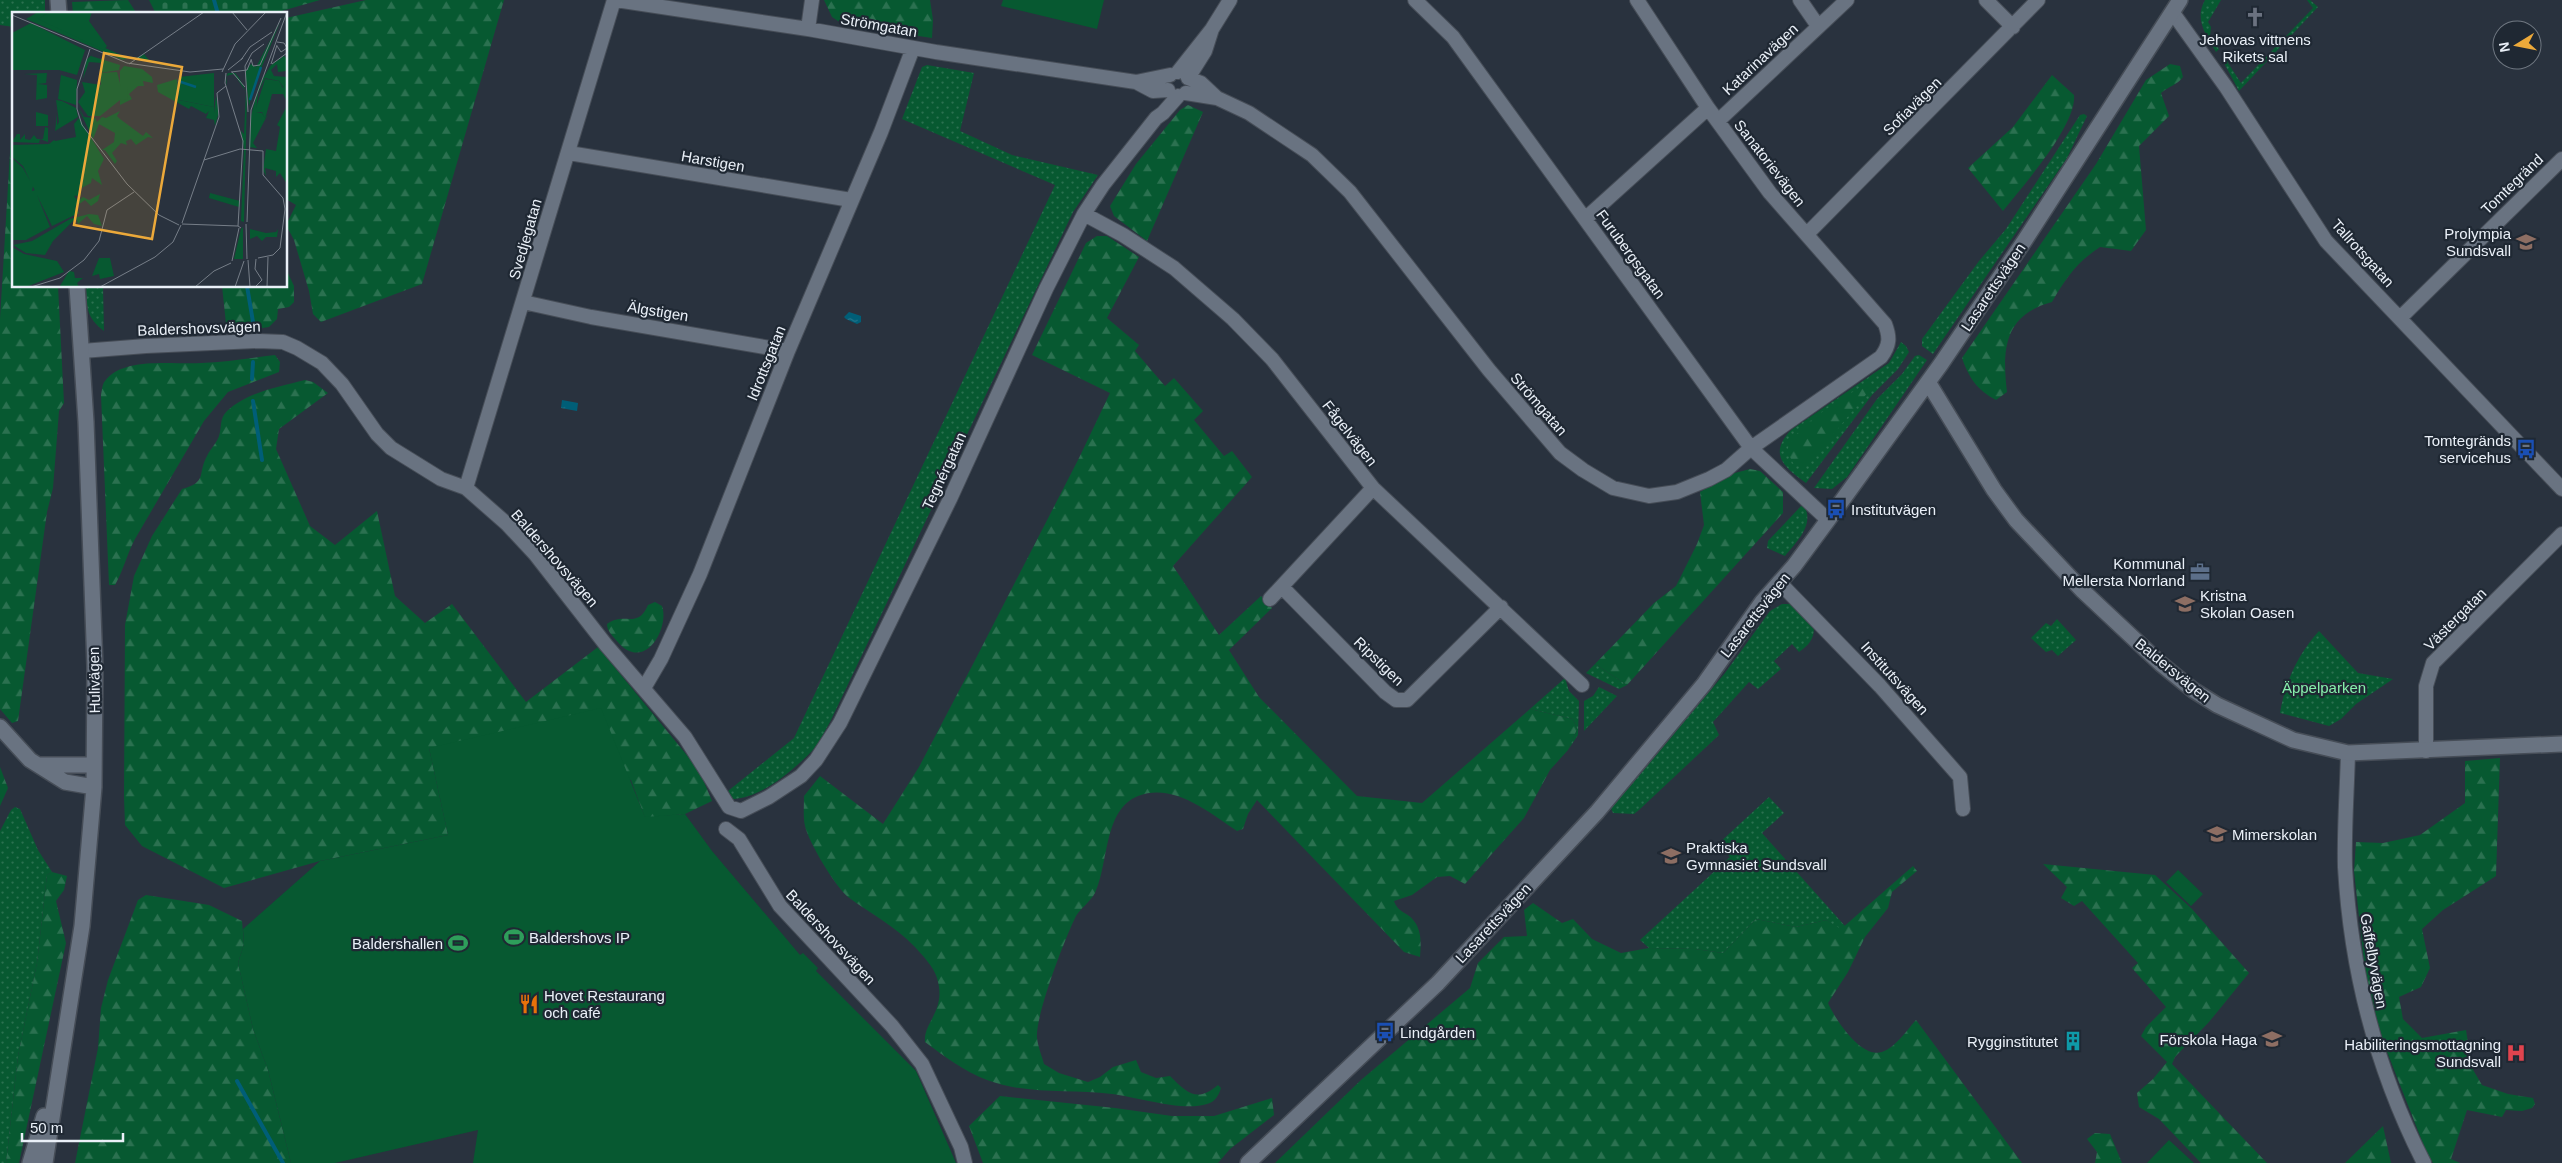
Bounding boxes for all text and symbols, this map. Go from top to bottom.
church icon: Jehovas vittnens Rikets sal [2244,6,2266,28]
street label: Strömgatan [839,10,919,40]
inset map [12,12,288,288]
street label: Katarinavägen [1719,20,1801,98]
north arrow [2492,20,2542,70]
place label: Jehovas vittnens Rikets sal [2199,31,2311,65]
text: N [2495,41,2513,54]
street label: Sofiavägen [1879,73,1945,139]
street label: Sanatorievägen [1731,116,1809,210]
street label: Harstigen [680,147,746,175]
street label: Tomtegränd [2478,150,2546,218]
street label: Svedjegatan [505,197,545,281]
street label: Furubergsgatan [1593,206,1669,302]
street label: Tallrotsgatan [2328,216,2398,290]
place label: Prolympia Sundsvall [2444,225,2512,259]
school or university icon: Prolympia Sundsvall [2515,231,2537,253]
street label: Lasarettsvägen [1957,240,2029,334]
street label: Älgstigen [626,298,690,324]
street label: Baldershovsvägen [137,317,261,339]
street label: Idrottsgatan [743,323,789,403]
street label: Strömgatan [1507,369,1571,439]
street label: Fågelvägen [1319,397,1381,469]
street label: Tegnérgatan [919,430,969,512]
place label: Tomtegränds servicehus [2424,432,2511,466]
bus stop icon: Tomtegränds servicehus [2515,438,2537,460]
bus stop icon: Institutvägen [1825,498,1847,520]
place label: Institutvägen [1851,501,1936,518]
street label: Baldershovsvägen [508,506,602,610]
place label: Kommunal Mellersta Norrland [2062,555,2185,589]
office icon: Kommunal Mellersta Norrland [2189,561,2211,583]
street label: Lasarettsvägen [1717,569,1793,661]
street label: Västergatan [2420,584,2490,654]
place label: Kristna Skolan Oasen [2200,587,2294,621]
school or university icon: Kristna Skolan Oasen [2174,593,2196,615]
street label: Ripstigen [1351,633,1407,689]
street label: Baldersvägen [2132,635,2214,705]
street label: Institutsvägen [1858,638,1932,718]
street label: Hulivägen [85,646,103,714]
park label: Äppelparken [2282,679,2366,696]
school or university icon: Mimerskolan [2206,823,2228,845]
place label: Mimerskolan [2232,826,2317,843]
place label: Praktiska Gymnasiet Sundsvall [1686,839,1827,873]
school or university icon: Praktiska Gymnasiet Sundsvall [1660,845,1682,867]
street label: Lasarettsvägen [1452,880,1534,966]
street label: Baldershovsvägen [783,886,879,988]
street label: Gaffelbyvägen [2357,912,2391,1010]
sports icon: Baldershovs IP [503,926,525,948]
place label: Baldershovs IP [529,929,630,946]
sports icon: Baldershallen [447,932,469,954]
place label: Baldershallen [352,935,443,952]
place label: Hovet Restaurang och café [544,987,665,1021]
restaurant icon: Hovet Restaurang och café [518,993,540,1015]
bus stop icon: Lindgården [1374,1021,1396,1043]
place label: Lindgården [1400,1024,1475,1041]
school or university icon: Förskola Haga [2261,1028,2283,1050]
building icon: Rygginstitutet [2062,1030,2084,1052]
place label: Förskola Haga [2159,1031,2258,1048]
place label: Rygginstitutet [1967,1033,2059,1050]
place label: Habiliteringsmottagning Sundsvall [2344,1036,2501,1070]
hospital icon: Habiliteringsmottagning Sundsvall [2505,1042,2527,1064]
scale bar [22,1110,124,1142]
text: 50 m [30,1119,63,1136]

